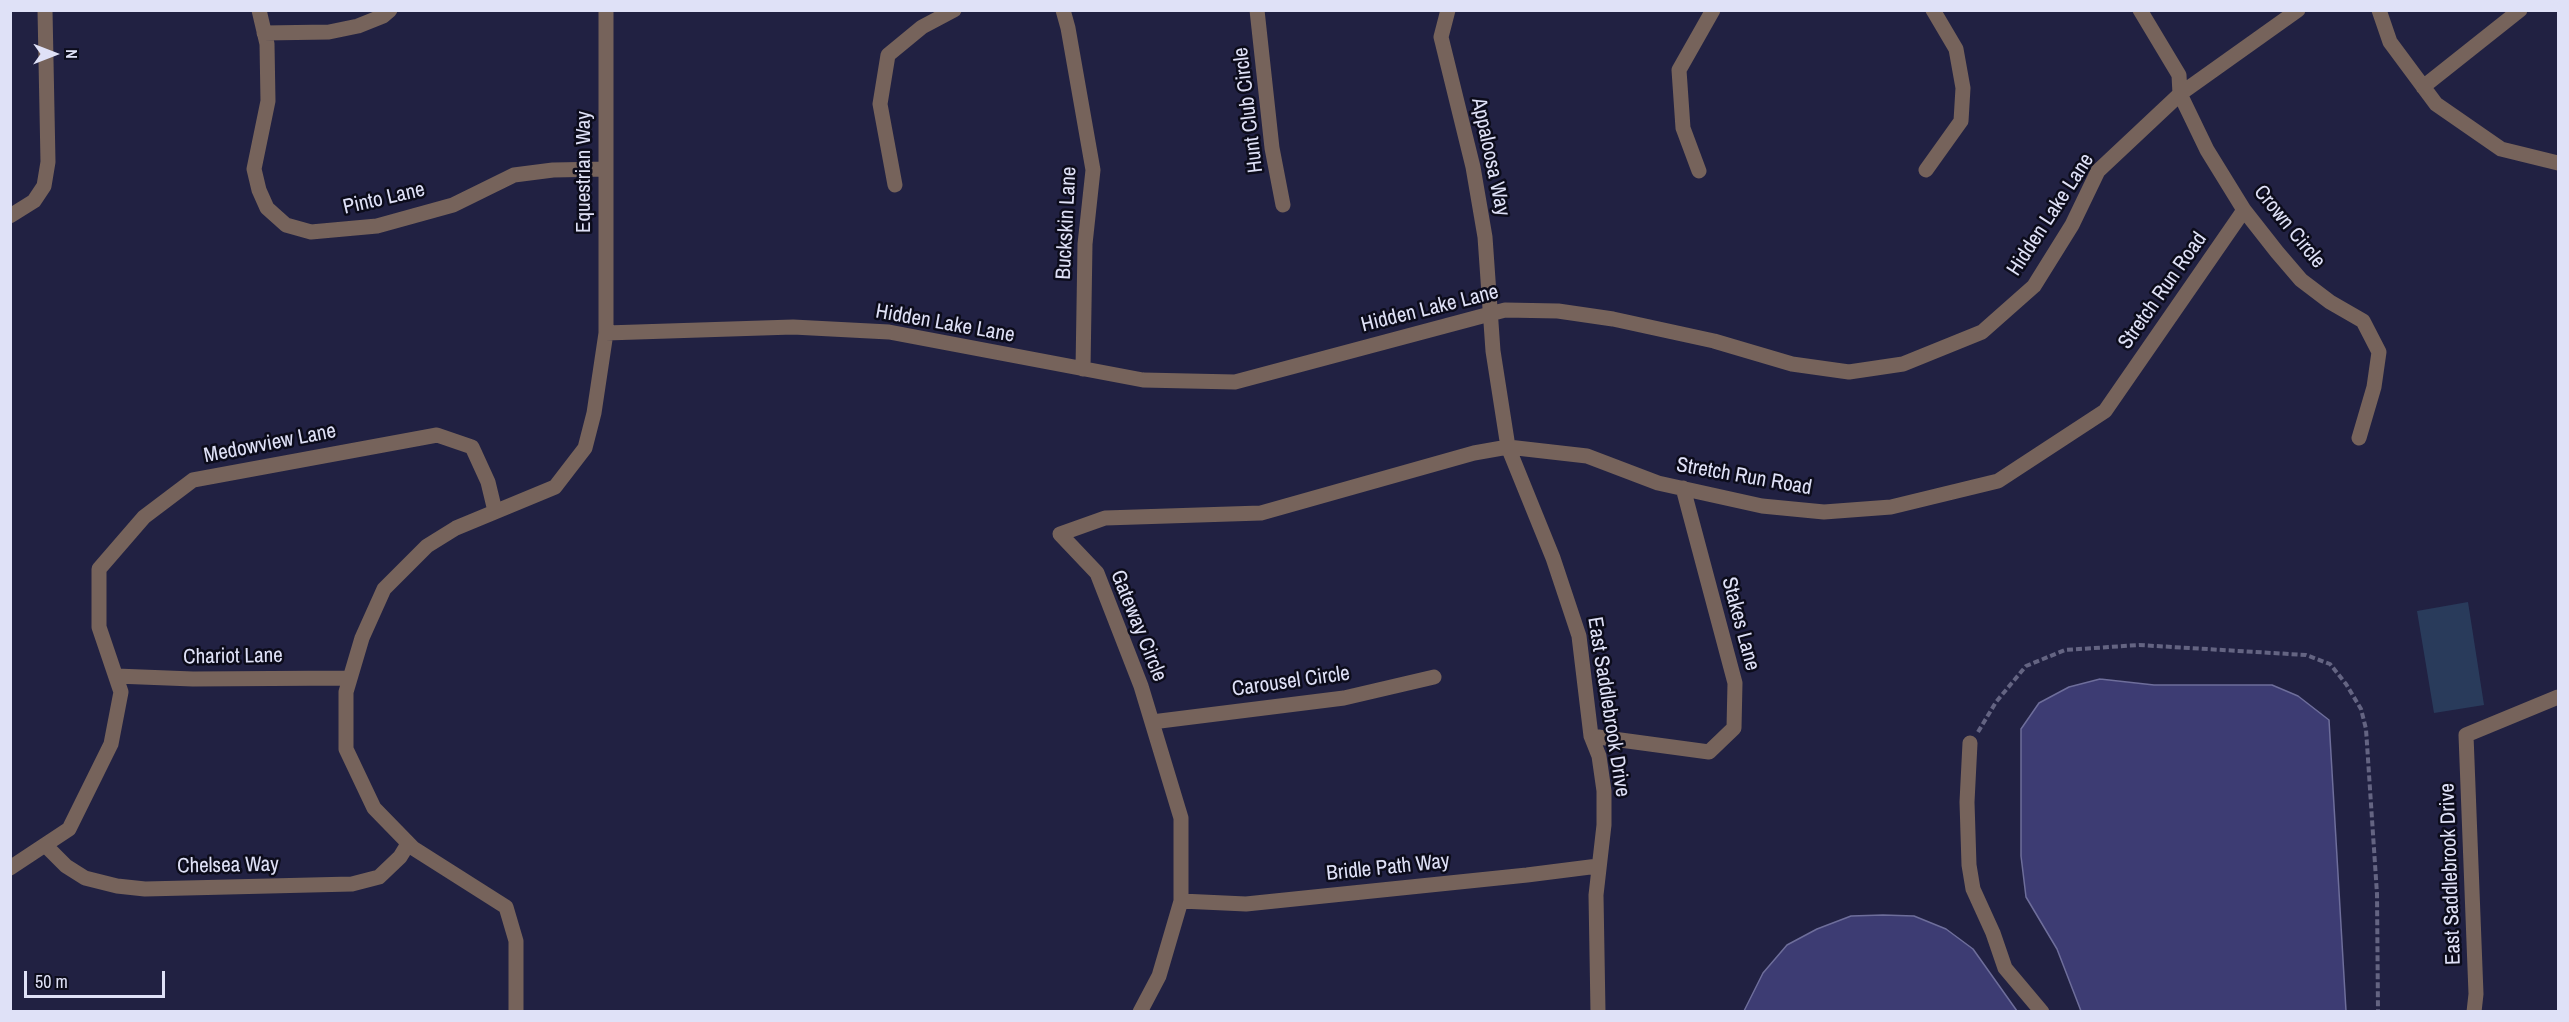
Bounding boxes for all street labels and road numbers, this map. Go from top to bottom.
street label: Hunt Club Circle [1229,46,1269,174]
street label: Appaloosa Way [1465,96,1515,218]
street label: Equestrian Way [571,111,597,233]
street label: Hidden Lake Lane [2002,149,2100,281]
street label: Buckskin Lane [1051,166,1083,280]
street label: Pinto Lane [341,177,427,221]
street label: Crown Circle [2248,180,2330,274]
street label: Stretch Run Road [2113,228,2213,354]
street label: Hidden Lake Lane [1359,280,1501,338]
street label: Hidden Lake Lane [874,299,1016,349]
street label: Medowview Lane [202,419,338,469]
street label: Stretch Run Road [1674,453,1814,501]
street label: Gateway Circle [1104,567,1172,685]
street label: Stakes Lane [1715,575,1765,673]
street label: East Saddlebrook Drive [1581,615,1635,799]
street label: Chariot Lane [183,644,283,670]
street label: Carousel Circle [1230,661,1352,703]
street label: East Saddlebrook Drive [2435,783,2467,965]
street label: Bridle Path Way [1325,849,1451,887]
street label: Chelsea Way [177,853,279,879]

